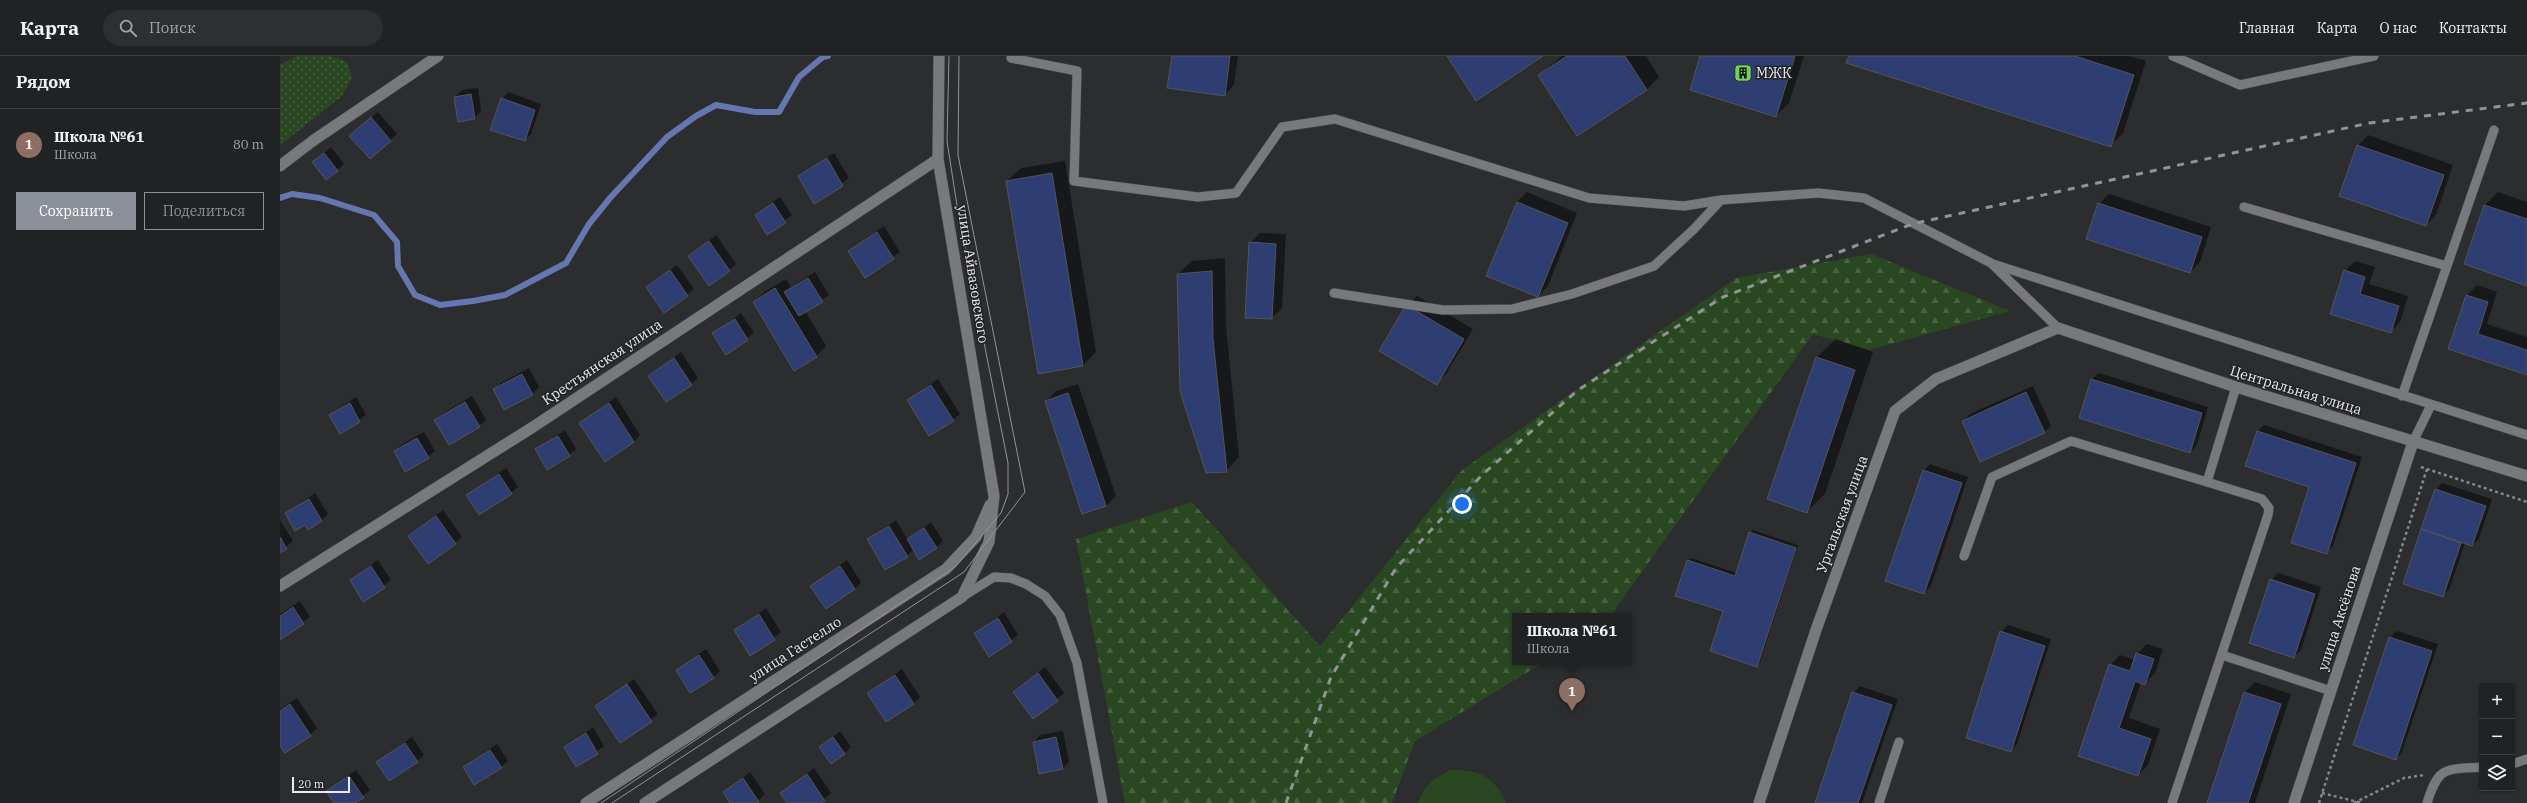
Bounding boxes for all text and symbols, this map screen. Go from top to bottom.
search box [103,10,383,46]
text: Карта [20,16,79,40]
icon: search [117,17,139,39]
text: Поиск [149,18,196,37]
text: Главная [2239,19,2295,37]
text: Карта [2317,19,2358,37]
text: О нас [2380,19,2417,37]
text: Контакты [2439,19,2507,37]
building icon: МЖК [1733,63,1753,83]
place label: МЖК [1756,64,1792,82]
text: Рядом [16,71,71,93]
text: Школа №61 [54,127,144,146]
text: 1 [25,136,33,153]
text: 80 m [233,136,264,153]
text: Школа [54,146,97,163]
button: Сохранить [16,192,136,230]
button: Поделиться [144,192,264,230]
street label: улица Айвазовского [953,204,993,345]
street label: Крестьянская улица [539,315,666,409]
street label: Центральная улица [2228,361,2364,419]
street label: Ургальская улица [1812,453,1872,575]
your location [1452,494,1472,514]
street label: улица Аксёнова [2314,563,2365,673]
street label: улица Гастелло [745,612,845,686]
popup [1512,613,1632,665]
text: Школа №61 [1527,621,1617,640]
text: Школа [1527,640,1570,657]
pin: 1 [1559,678,1585,711]
map controls [2479,683,2515,791]
button: + [2479,683,2515,719]
button: − [2479,719,2515,755]
button: layers [2479,755,2515,791]
scale bar [292,775,350,794]
text: 20 m [298,777,324,791]

